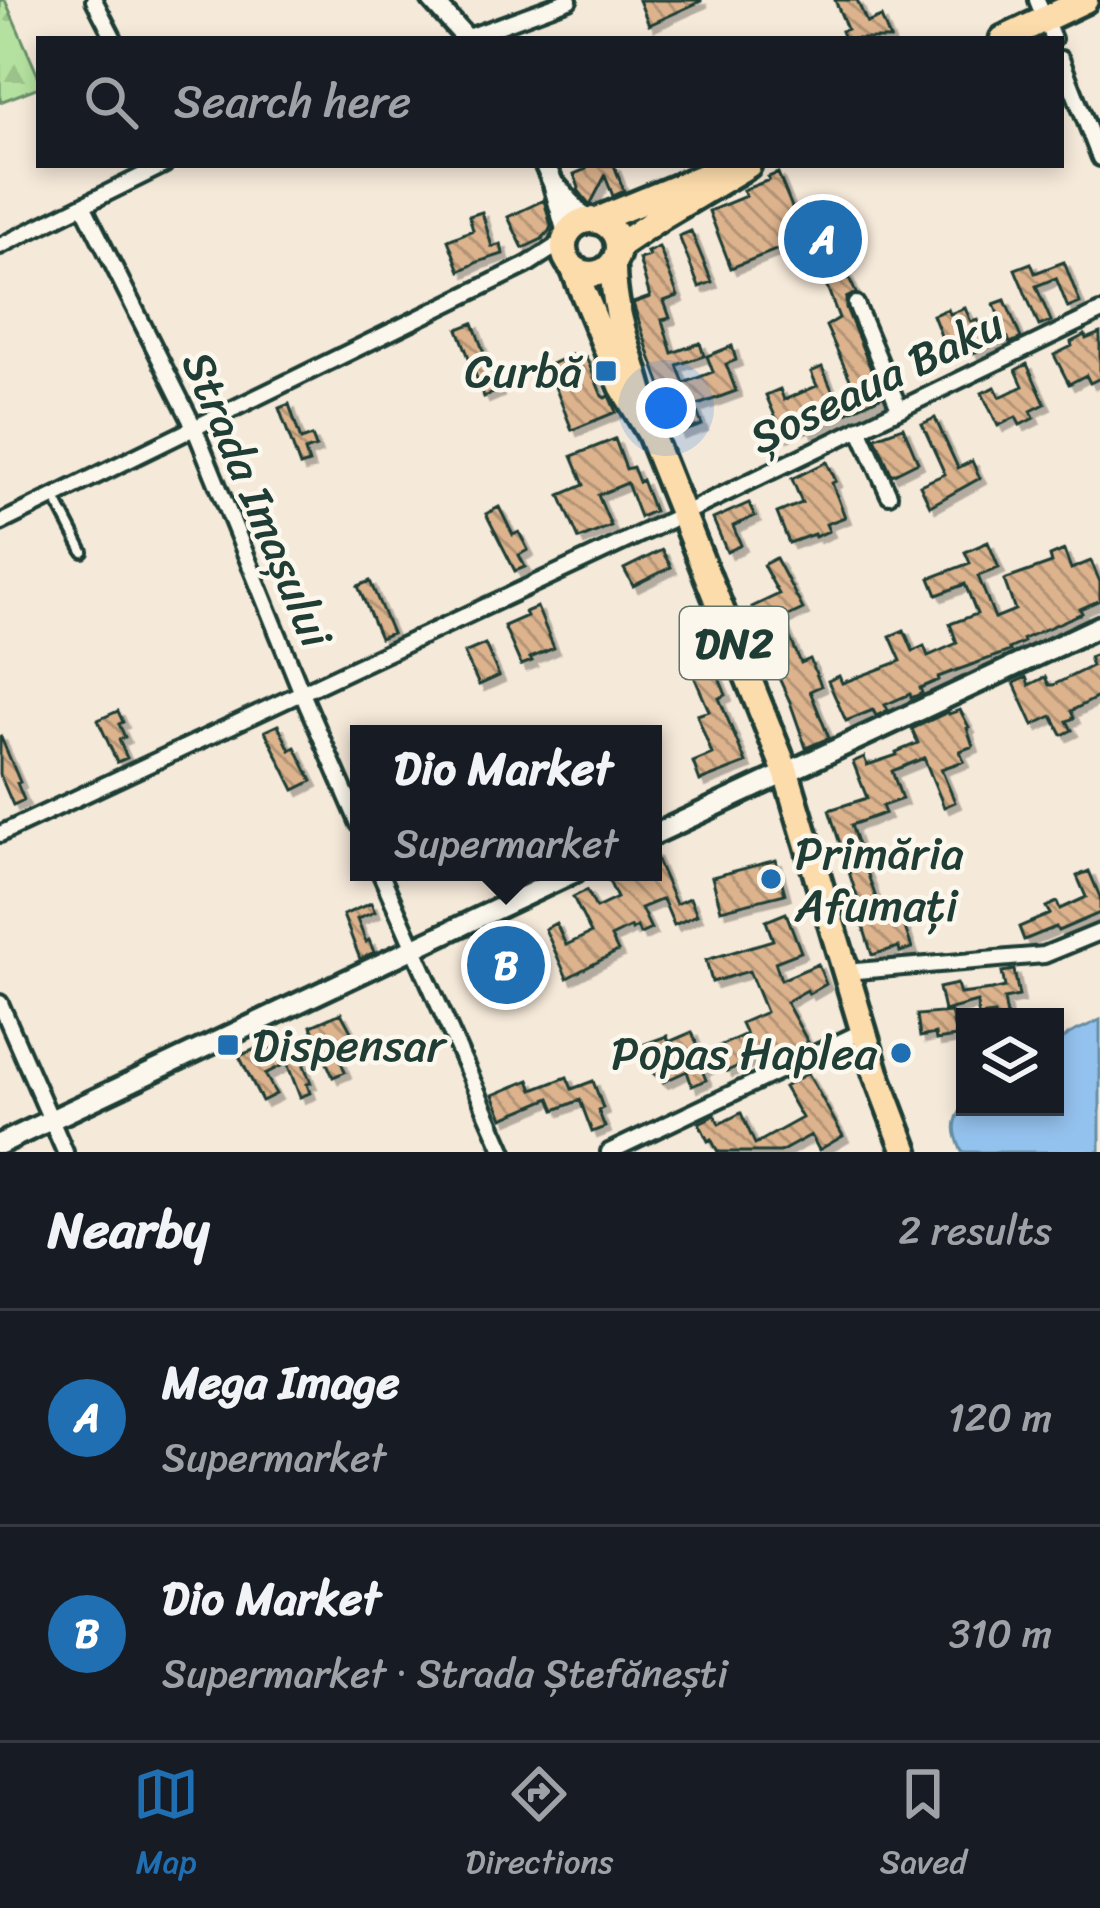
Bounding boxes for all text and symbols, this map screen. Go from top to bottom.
search box [36,36,1064,168]
text: Search here [174,62,411,142]
icon: search [78,69,144,135]
pin: A [784,194,862,284]
street label: Șoseaua Baku [735,285,1018,477]
place label: Curbă [465,332,583,412]
street label: Strada Imașului [158,338,356,662]
marker: Curbă [593,358,619,384]
your location [636,378,696,438]
road number: DN2 [680,607,788,679]
popup [350,725,662,881]
text: Dio Market [394,729,613,809]
text: Supermarket [394,809,618,878]
place label: Primăria Afumați [794,814,964,946]
marker: Primăria Afumați [758,866,784,892]
pin: B [467,920,545,1010]
place label: Dispensar [252,1006,448,1086]
map controls [956,1008,1064,1116]
button: layers [956,1008,1064,1116]
place label: Popas Haplea [611,1014,877,1094]
marker: Dispensar [215,1032,241,1058]
marker: Popas Haplea [888,1040,914,1066]
text: Nearby [48,1185,209,1275]
text: 2 results [898,1196,1052,1265]
text: Mega Image [162,1343,400,1423]
text: A [74,1383,100,1452]
text: 120 m [948,1383,1052,1452]
text: Supermarket [162,1423,386,1492]
text: Dio Market [162,1559,381,1639]
text: B [75,1599,99,1668]
text: 310 m [949,1599,1052,1668]
text: Supermarket · Strada Ștefănești [162,1639,728,1708]
tab: Map [133,1761,199,1891]
tab: Directions [466,1761,613,1891]
tab: Saved [880,1761,967,1891]

